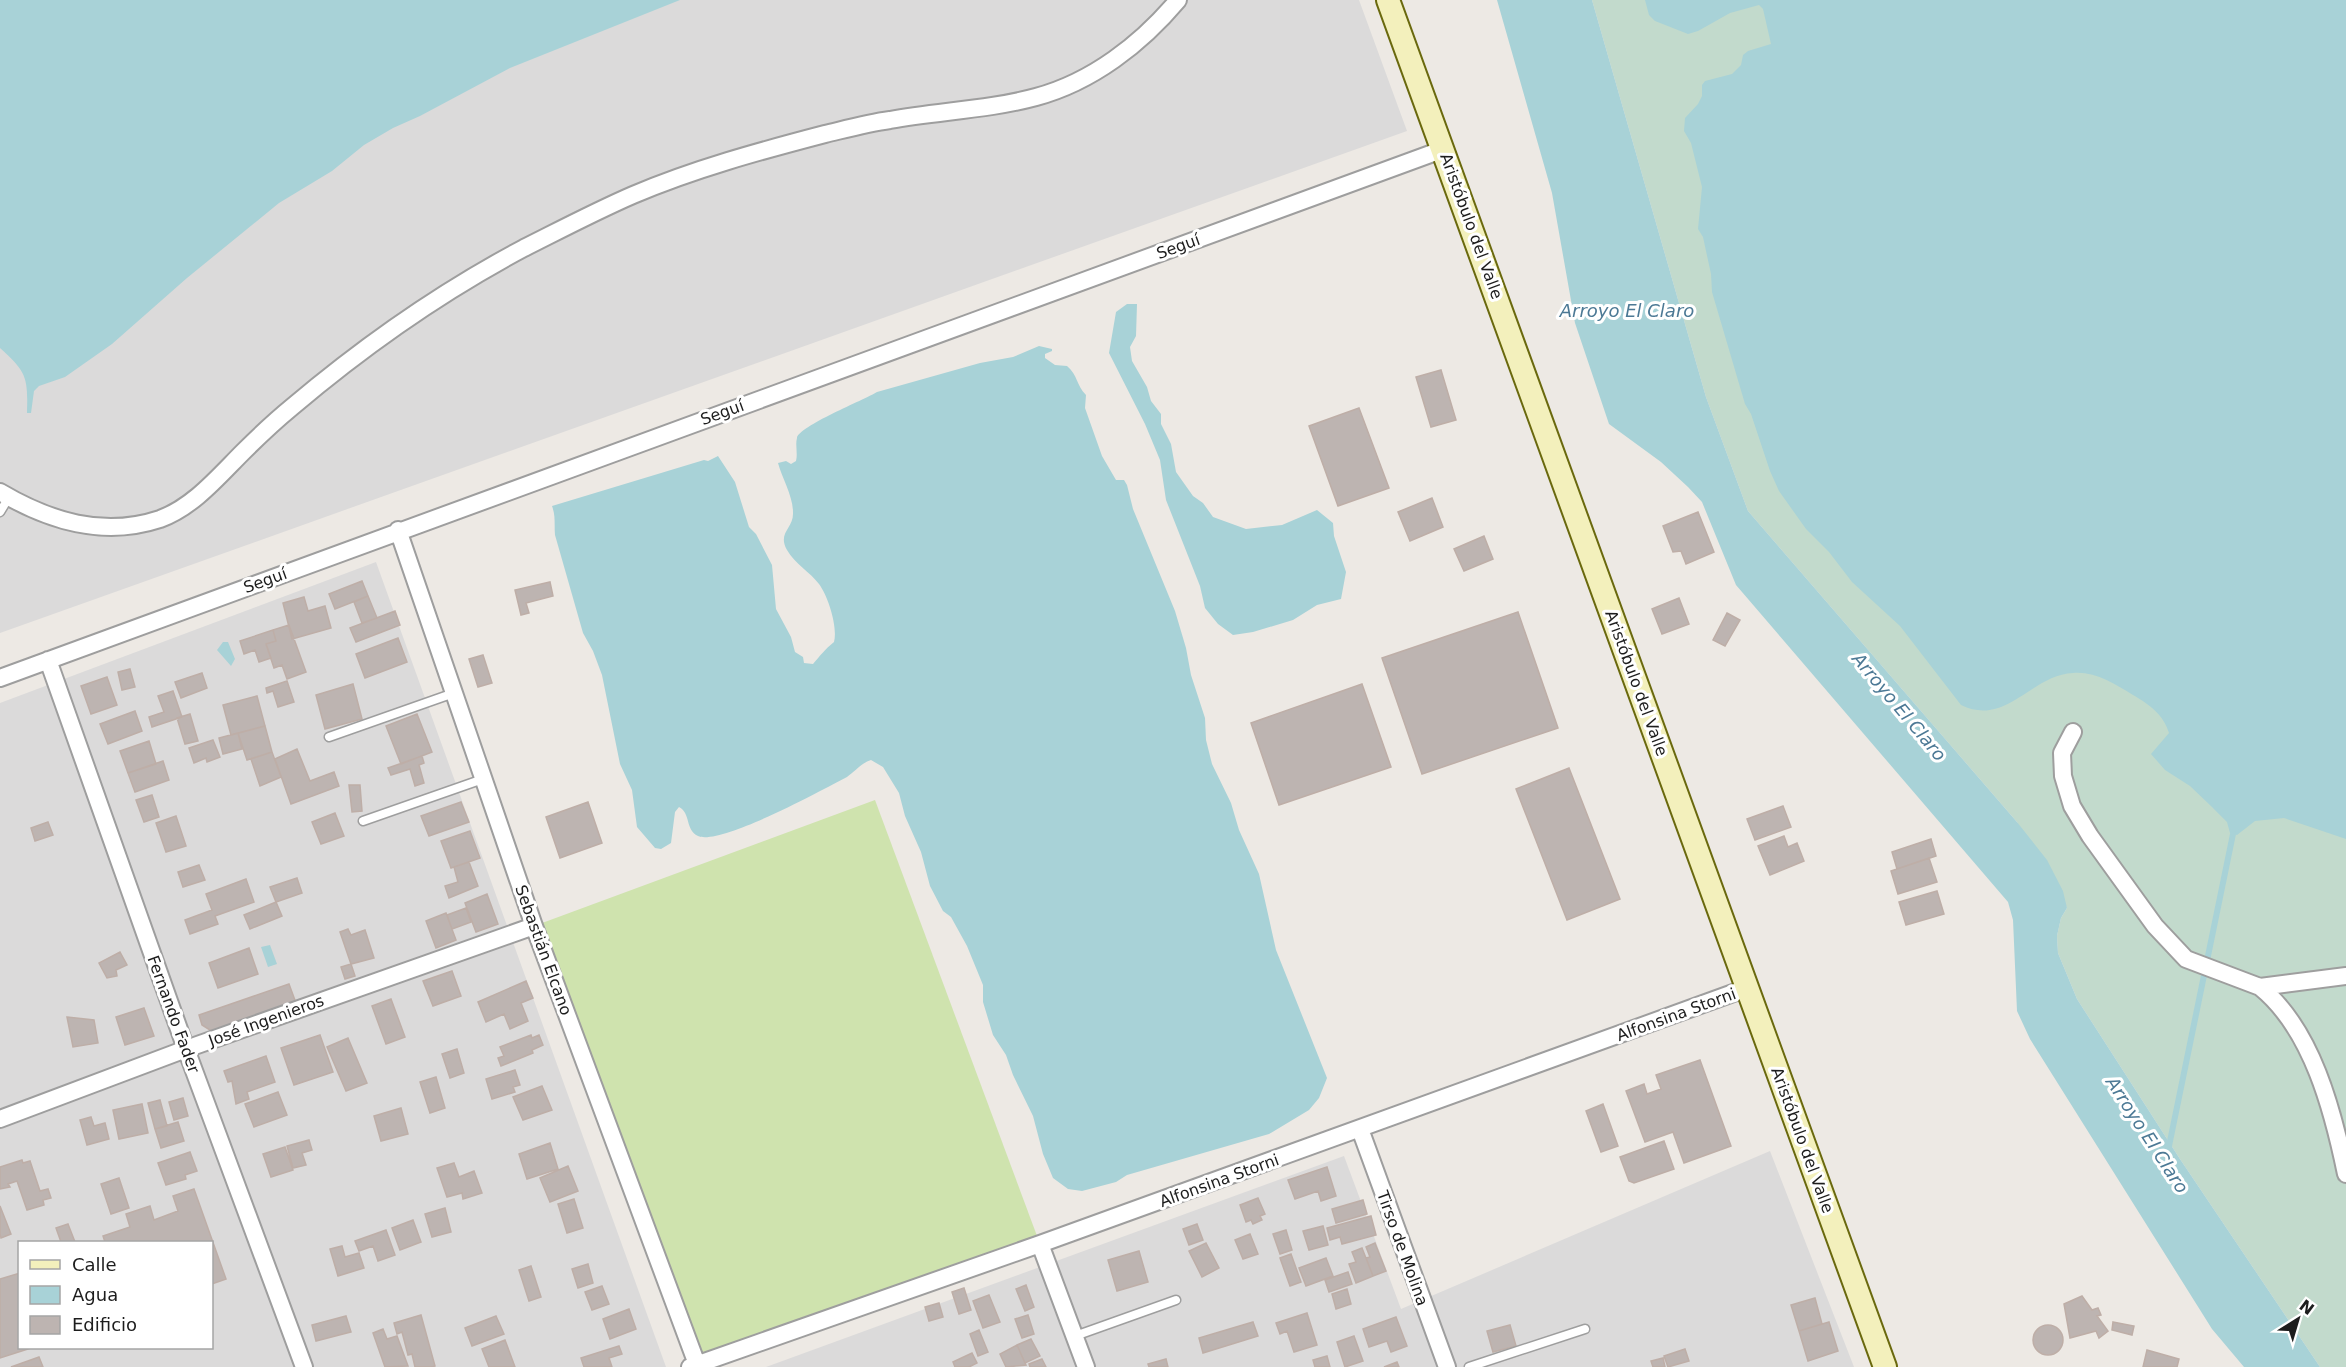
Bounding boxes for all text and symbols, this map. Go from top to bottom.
street label: Aristóbulo del Valle [1436,151,1507,302]
street label: Seguí [1154,230,1203,263]
water label: Arroyo El Claro [1559,300,1694,321]
street label: Seguí [698,396,747,429]
street label: Seguí [241,564,290,597]
street label: Aristóbulo del Valle [1601,608,1672,759]
water label: Arroyo El Claro [1847,648,1951,765]
street label: Sebastián Elcano [511,882,576,1018]
street label: Fernando Fader [143,953,204,1076]
street label: Alfonsina Storni [1614,984,1739,1045]
street label: José Ingenieros [205,991,326,1051]
street label: Aristóbulo del Valle [1767,1065,1838,1216]
water label: Arroyo El Claro [2101,1072,2193,1197]
street label: Alfonsina Storni [1157,1150,1282,1211]
street label: Tirso de Molina [1373,1187,1432,1308]
legend [18,1241,213,1349]
text: Calle [72,1254,117,1275]
text: Agua [72,1284,118,1305]
north arrow [2268,1289,2328,1349]
text: N [2296,1296,2318,1319]
text: Edificio [72,1314,137,1335]

